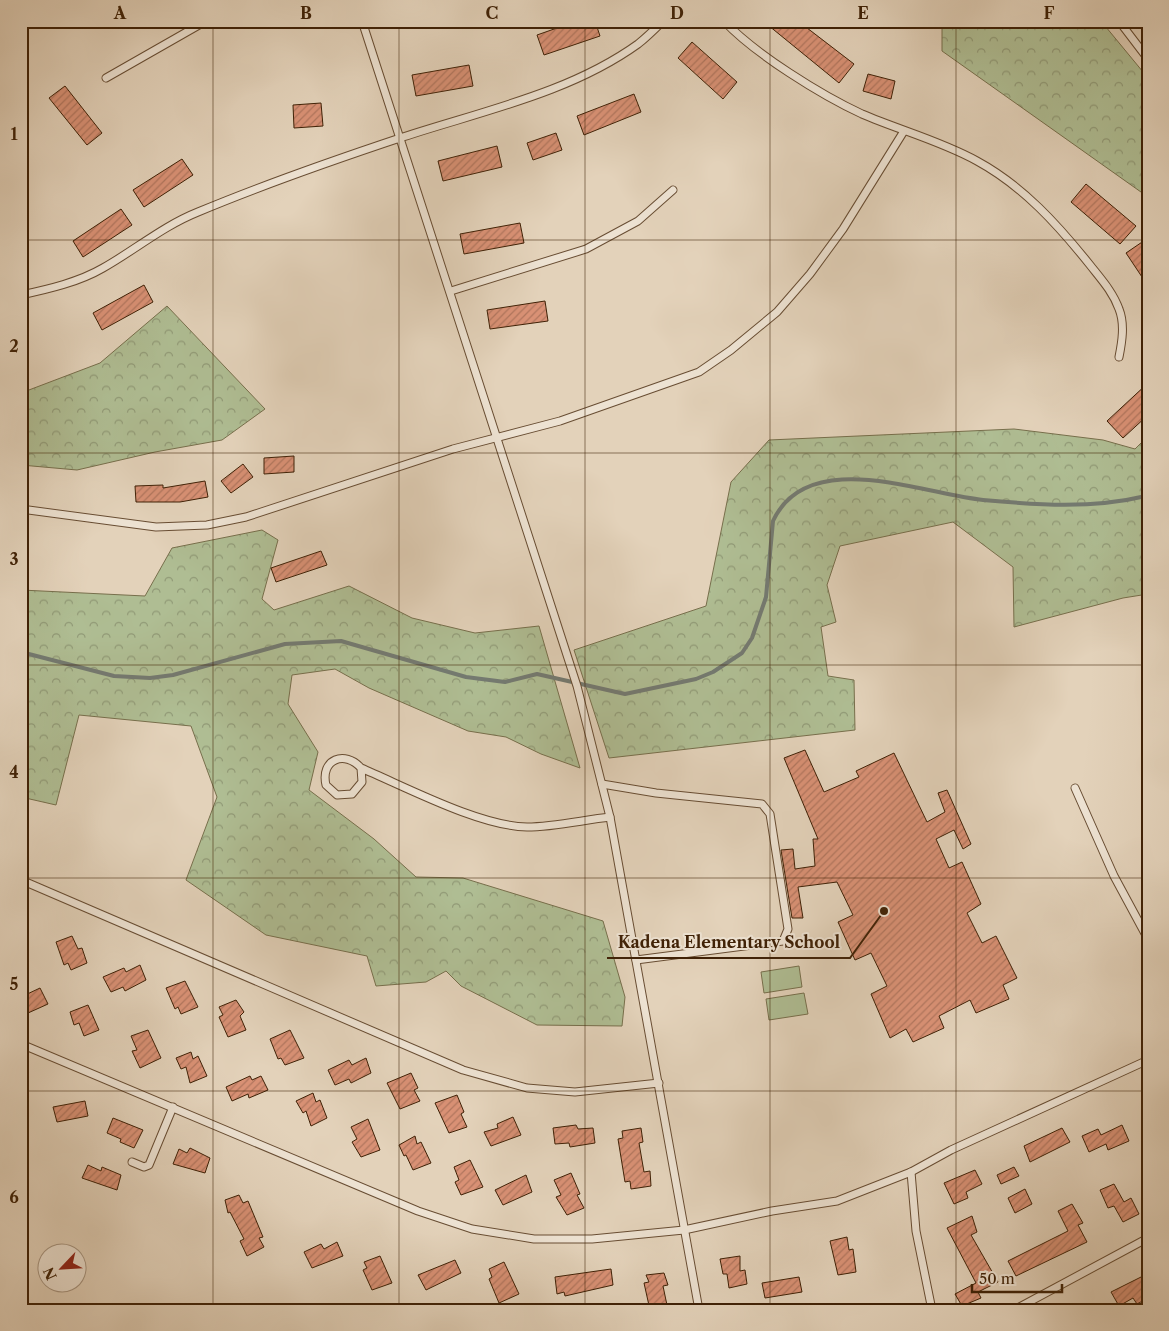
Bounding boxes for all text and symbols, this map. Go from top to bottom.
text: A [113,3,127,23]
text: B [300,3,312,23]
text: C [486,3,498,23]
text: D [670,3,684,23]
text: E [857,3,869,23]
text: F [1044,3,1055,23]
text: 1 [10,124,18,144]
text: 2 [9,336,19,356]
text: 3 [9,549,19,569]
text: 4 [9,762,19,782]
callout: Kadena Elementary School [607,927,850,958]
text: Kadena Elementary School [618,932,841,952]
text: 5 [10,974,19,994]
text: 6 [9,1187,19,1207]
north arrow [38,1244,88,1294]
scale bar [972,1261,1062,1293]
text: N [39,1264,61,1283]
text: 50 m [979,1269,1015,1288]

